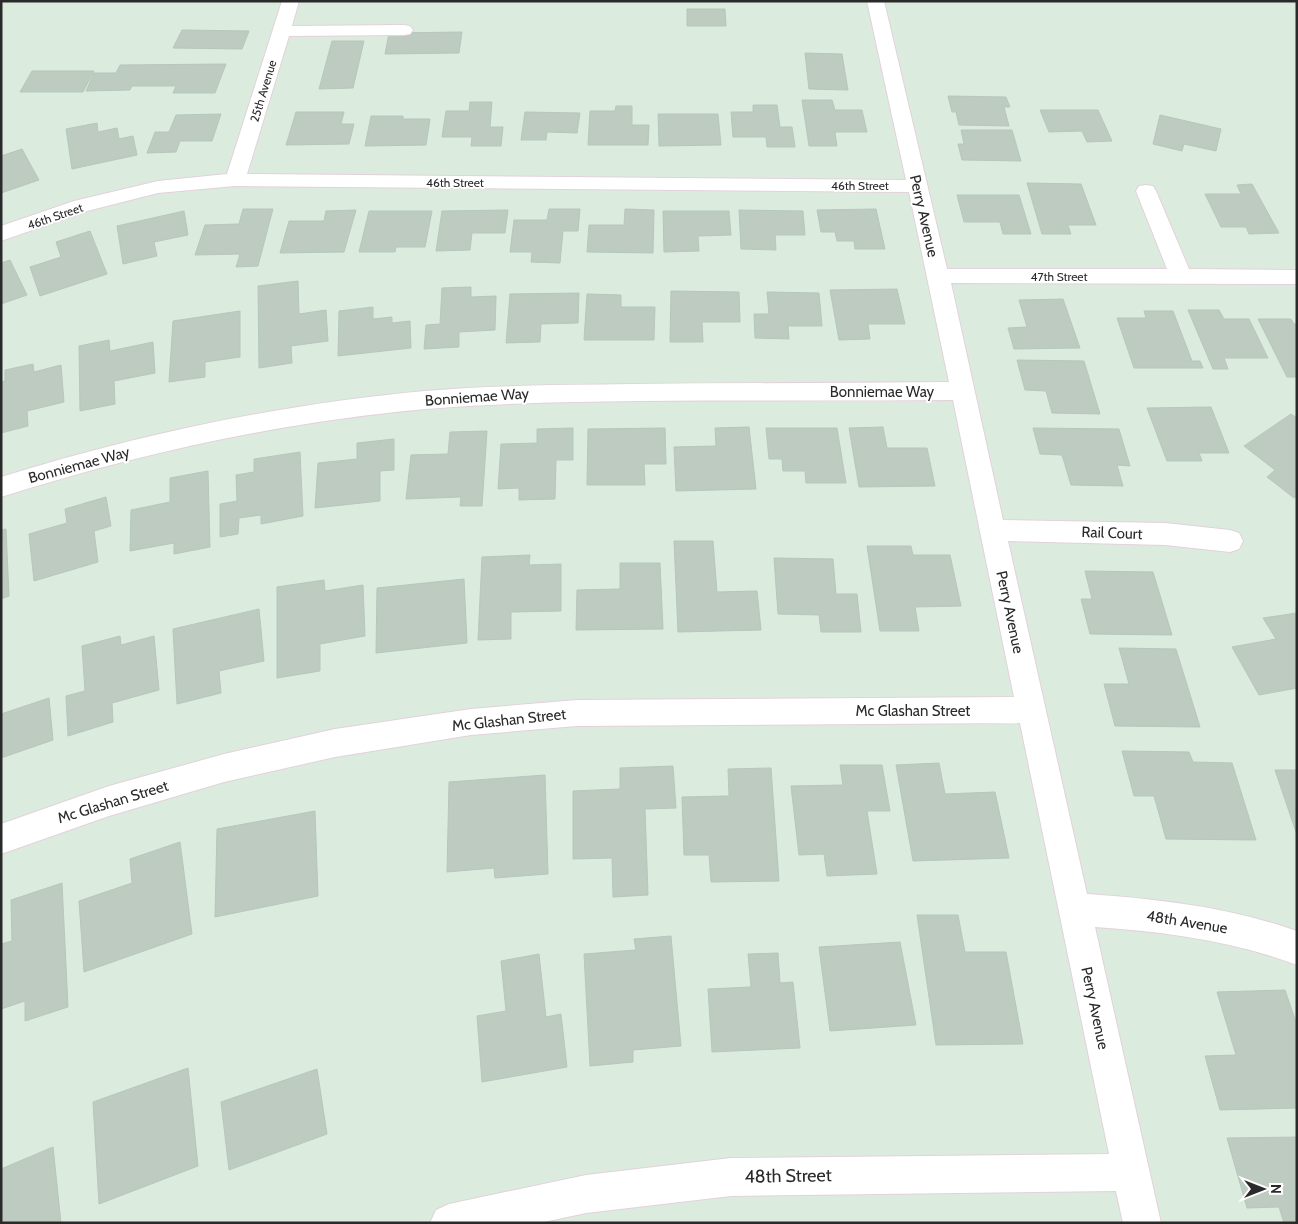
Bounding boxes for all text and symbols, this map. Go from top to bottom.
street label: 25th Avenue [246,58,280,124]
street label: Perry Avenue [906,173,942,259]
street label: 46th Street [426,175,484,190]
street label: 46th Street [831,178,889,193]
street label: 46th Street [25,199,85,233]
street label: 47th Street [1030,269,1088,284]
street label: Bonniemae Way [830,383,935,401]
street label: Bonniemae Way [424,384,530,410]
street label: Bonniemae Way [26,443,132,487]
street label: Rail Court [1081,523,1143,543]
street label: Perry Avenue [992,569,1028,655]
street label: Mc Glashan Street [856,702,970,720]
street label: Mc Glashan Street [451,705,567,735]
street label: Mc Glashan Street [55,777,171,827]
street label: 48th Avenue [1145,907,1229,937]
street label: Perry Avenue [1077,965,1113,1051]
street label: 48th Street [744,1164,832,1188]
north arrow [1238,1164,1288,1214]
text: N [1267,1184,1285,1194]

